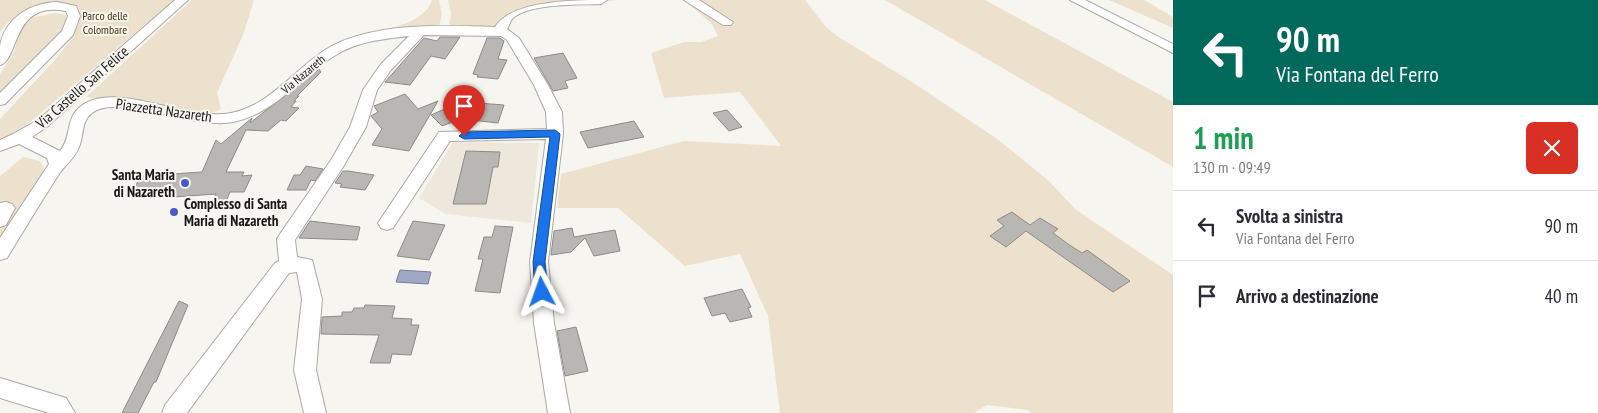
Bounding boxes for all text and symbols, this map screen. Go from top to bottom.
park label: Parco delle Colombare [82,8,128,37]
text: 90 m [1276,16,1340,62]
icon: left [1193,20,1258,85]
street label: Via Castello San Felice [31,42,132,133]
street label: Via Nazareth [277,51,328,97]
text: Via Fontana del Ferro [1276,60,1439,88]
pin [443,85,485,136]
icon: arrive [450,92,478,120]
street label: Piazzetta Nazareth [115,94,213,126]
text: 1 min [1193,118,1254,157]
button: close [1526,122,1578,174]
text: 130 m · 09:49 [1193,157,1271,177]
place label: Santa Maria di Nazareth [112,165,175,201]
marker: Santa Maria di Nazareth [179,177,191,189]
place label: Complesso di Santa Maria di Nazareth [184,194,287,230]
text: Svolta a sinistra [1236,204,1343,228]
marker: Complesso di Santa Maria di Nazareth [168,206,180,218]
icon: left [1193,212,1221,240]
text: 90 m [1545,214,1578,238]
text: Via Fontana del Ferro [1236,228,1354,248]
position arrow [515,265,567,317]
icon: arrive [1193,282,1221,310]
text: Arrivo a destinazione [1236,284,1379,308]
text: 40 m [1545,284,1578,308]

